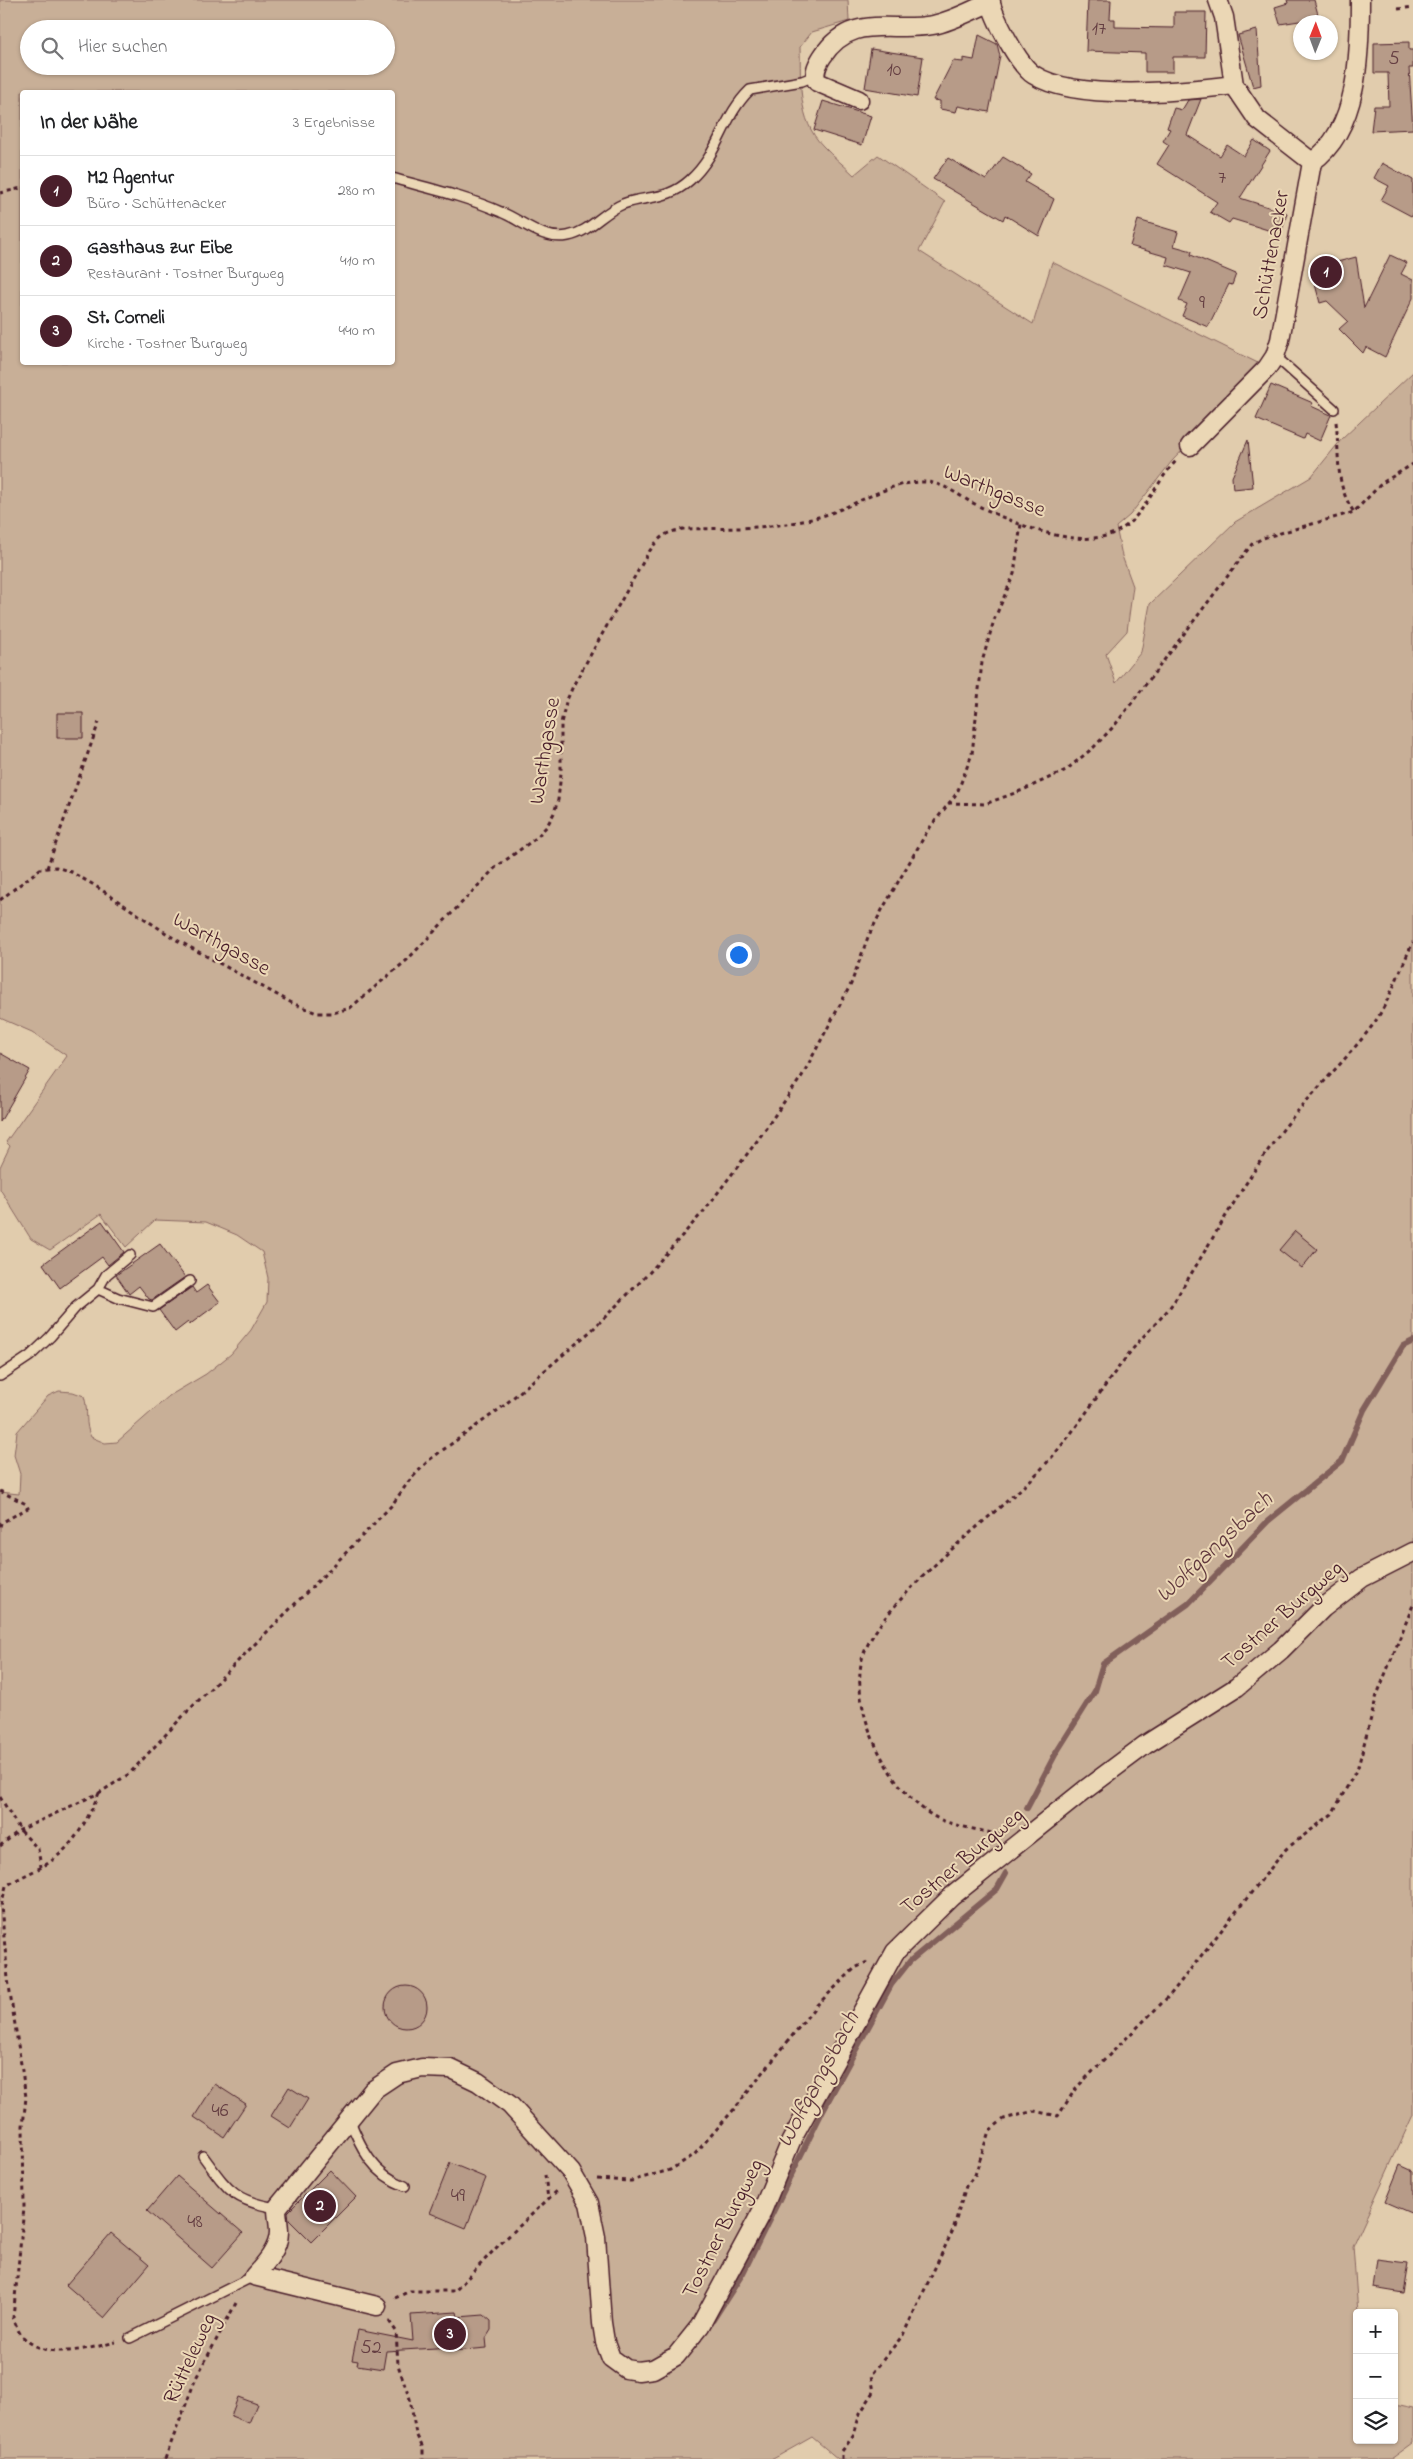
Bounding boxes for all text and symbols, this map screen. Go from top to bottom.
house number: 17 [1092,15,1106,44]
north arrow [1293,15,1338,60]
search box [20,20,395,75]
icon: search [38,34,66,62]
text: Hier suchen [78,34,167,61]
house number: 5 [1388,45,1400,74]
house number: 10 [887,56,902,85]
text: In der Nähe [40,108,138,138]
text: 3 Ergebnisse [293,111,375,135]
house number: 7 [1218,164,1226,193]
text: M2 Agentur [87,165,174,192]
text: 1 [53,179,59,203]
text: 280 m [338,179,375,203]
street label: Schüttenacker [1245,188,1299,322]
text: Büro · Schüttenacker [87,192,226,216]
text: Gasthaus zur Eibe [87,235,233,262]
text: 2 [52,249,60,273]
text: 410 m [340,249,375,273]
pin: 1 [1310,253,1342,291]
text: Restaurant · Tostner Burgweg [87,262,284,286]
house number: 9 [1199,289,1205,318]
text: St. Corneli [87,305,165,332]
text: 3 [53,319,59,343]
text: 440 m [338,319,375,343]
text: Kirche · Tostner Burgweg [87,332,247,356]
street label: Warthgasse [938,457,1050,528]
street label: Warthgasse [522,695,571,807]
street label: Warthgasse [166,905,276,986]
your location [726,942,752,968]
water label: Wolfgangsbach [1148,1484,1282,1612]
street label: Tostner Burgweg [1215,1554,1352,1679]
street label: Tostner Burgweg [894,1801,1033,1924]
water label: Wolfgangsbach [768,2005,870,2154]
house number: 46 [211,2097,229,2126]
street label: Tostner Burgweg [675,2153,774,2305]
house number: 49 [451,2182,465,2211]
pin: 2 [304,2187,336,2225]
house number: 48 [187,2208,203,2237]
street label: Rütteleweg [156,2308,227,2410]
map controls [1353,2309,1398,2444]
button: + [1353,2309,1398,2354]
pin: 3 [434,2315,466,2353]
house number: 52 [360,2334,382,2363]
button: − [1353,2354,1398,2399]
button: layers [1353,2399,1398,2444]

